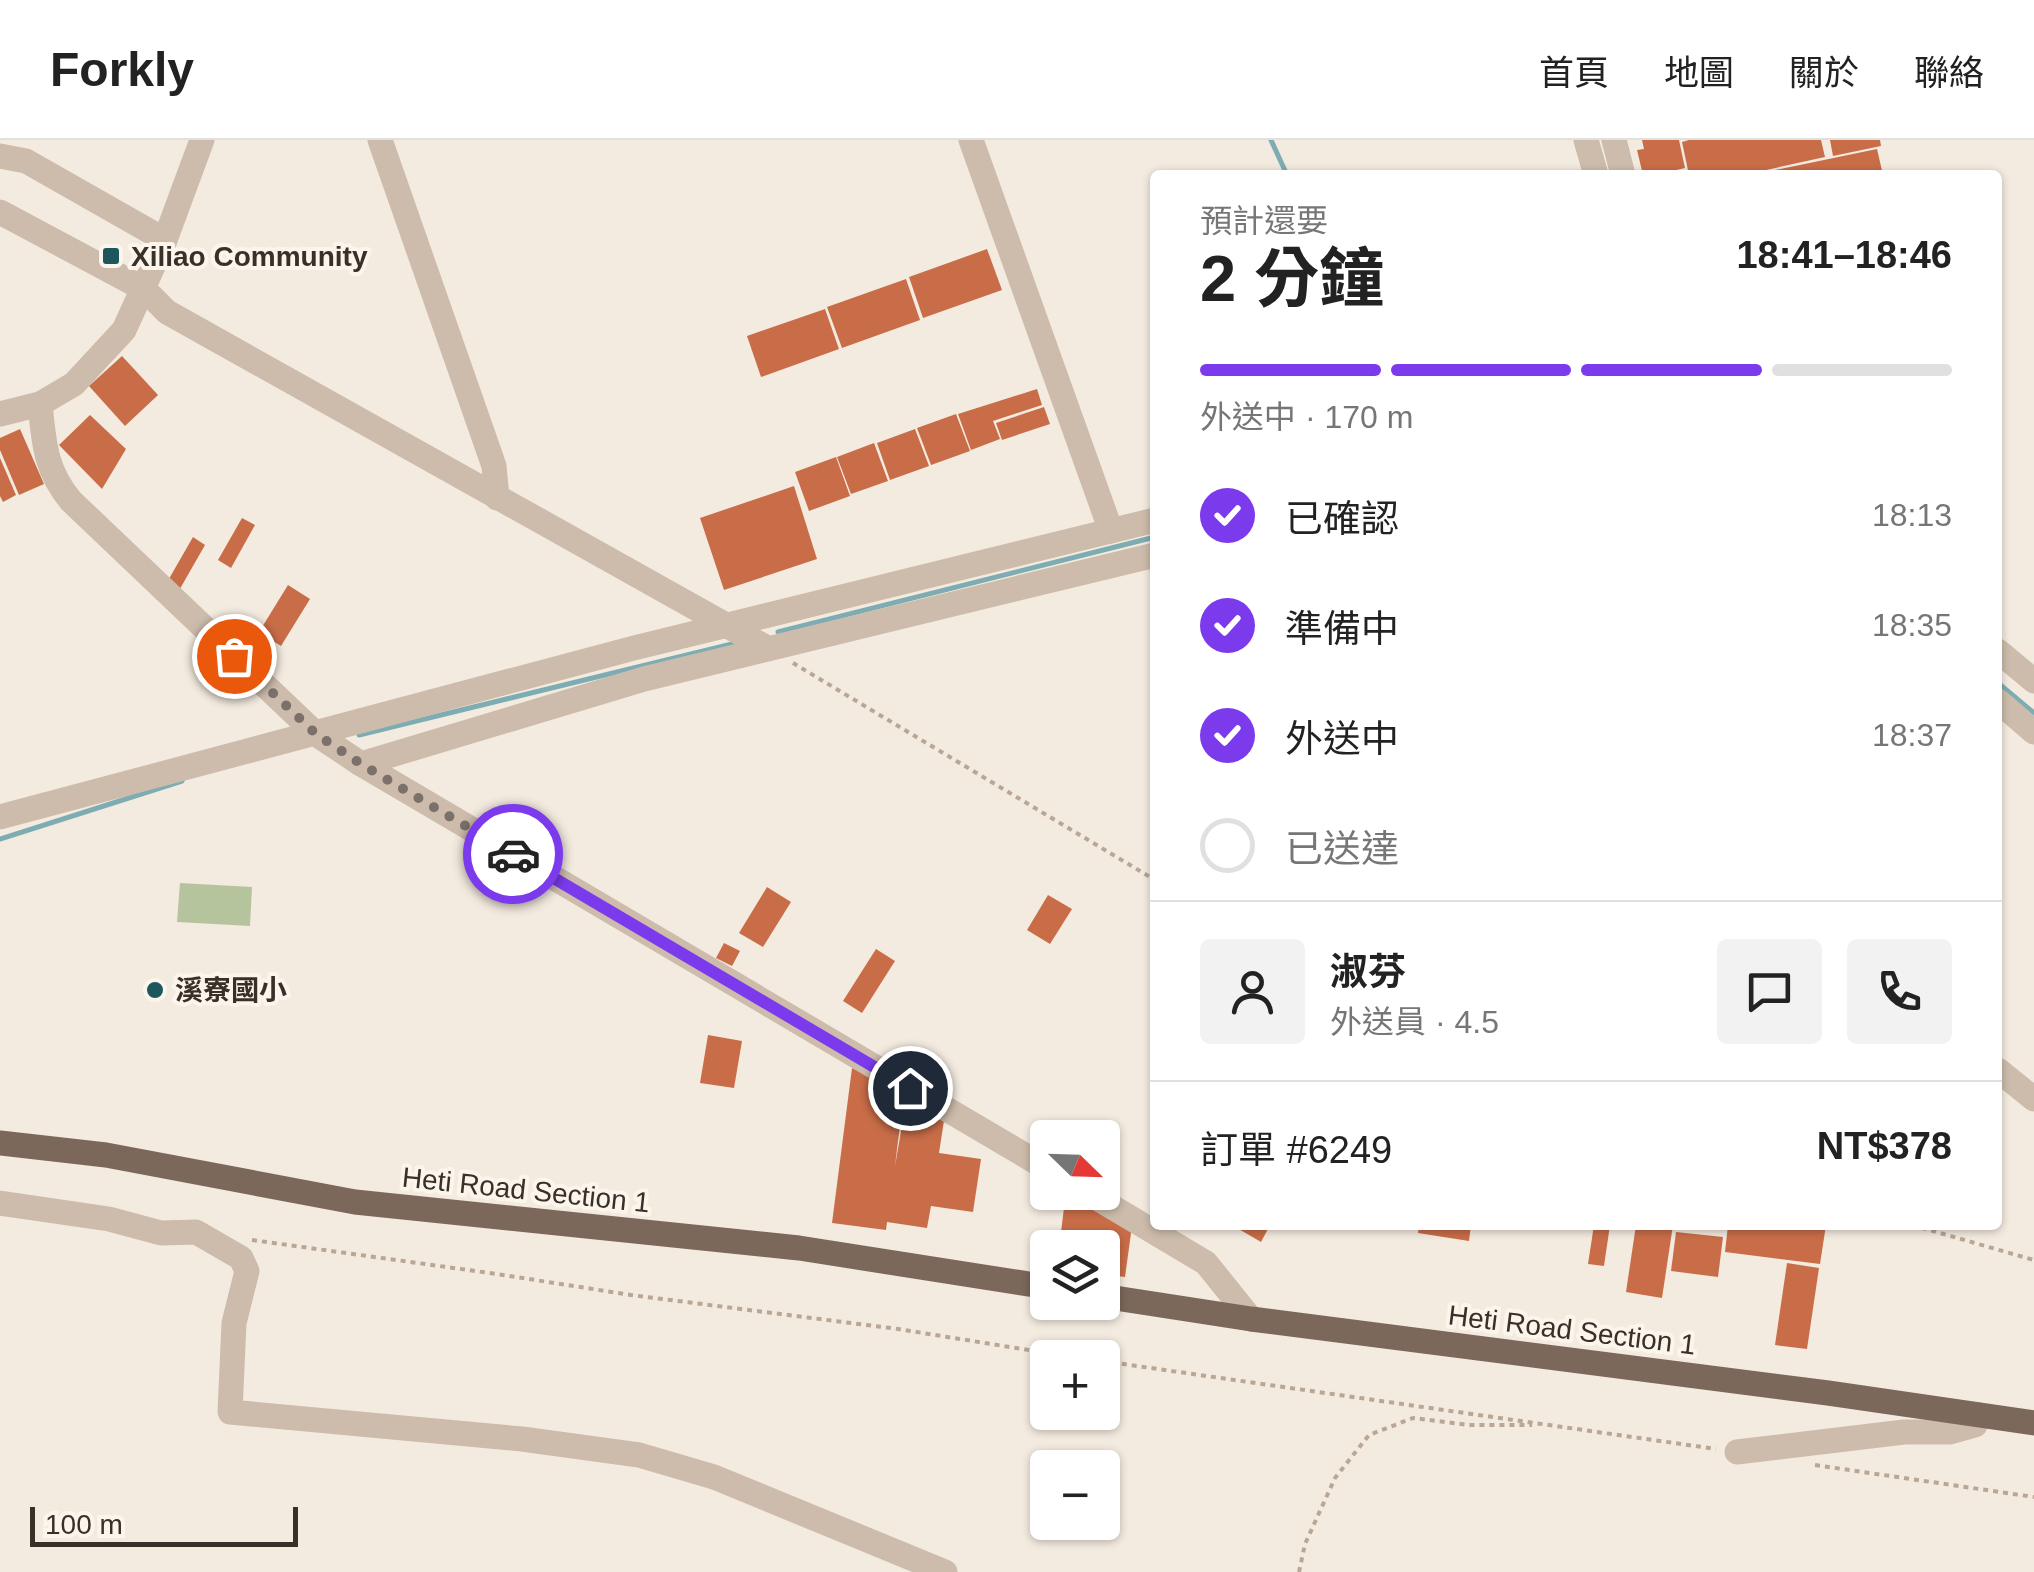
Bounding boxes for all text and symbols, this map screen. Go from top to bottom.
text: Forkly [50,43,194,96]
text: 首頁 [1539,53,1609,92]
text: 地圖 [1664,53,1734,92]
text: 關於 [1789,53,1859,92]
text: 聯絡 [1914,53,1984,92]
text: 預計還要 [1200,203,1328,239]
text: 18:41–18:46 [1736,234,1952,276]
place label: Xiliao Community [131,241,368,272]
text: 2 分鐘 [1200,242,1384,315]
marker: Xiliao Community [100,245,122,267]
text: 外送中 · 170 m [1200,399,1413,435]
icon: check [1200,488,1255,543]
text: 18:13 [1872,497,1952,533]
text: 已確認 [1285,498,1399,540]
icon: check [1200,598,1255,653]
text: 18:35 [1872,607,1952,643]
text: 準備中 [1285,608,1399,650]
pin [192,614,277,699]
icon: bag [207,629,262,684]
icon: check [1200,708,1255,763]
text: 18:37 [1872,717,1952,753]
text: 外送中 [1285,718,1399,760]
courier [463,804,563,904]
icon: car [486,827,541,882]
text: 已送達 [1285,828,1399,870]
button: person [1200,939,1305,1044]
button: chat [1717,939,1822,1044]
button: phone [1847,939,1952,1044]
text: 淑芬 [1330,951,1406,993]
place label: 溪寮國小 [175,975,287,1006]
marker: 溪寮國小 [144,979,166,1001]
text: 外送員 · 4.5 [1330,1004,1499,1040]
pin [868,1046,953,1131]
icon: home [883,1061,938,1116]
north arrow [1030,1120,1120,1210]
map controls [1030,1120,1120,1540]
text: NT$378 [1817,1125,1952,1167]
text: 訂單 #6249 [1200,1129,1392,1171]
street label: Heti Road Section 1 [401,1162,651,1218]
button: layers [1030,1230,1120,1320]
street label: Heti Road Section 1 [1447,1299,1697,1361]
button: + [1030,1340,1120,1430]
button: − [1030,1450,1120,1540]
scale bar [30,1502,298,1546]
text: 100 m [45,1509,123,1540]

